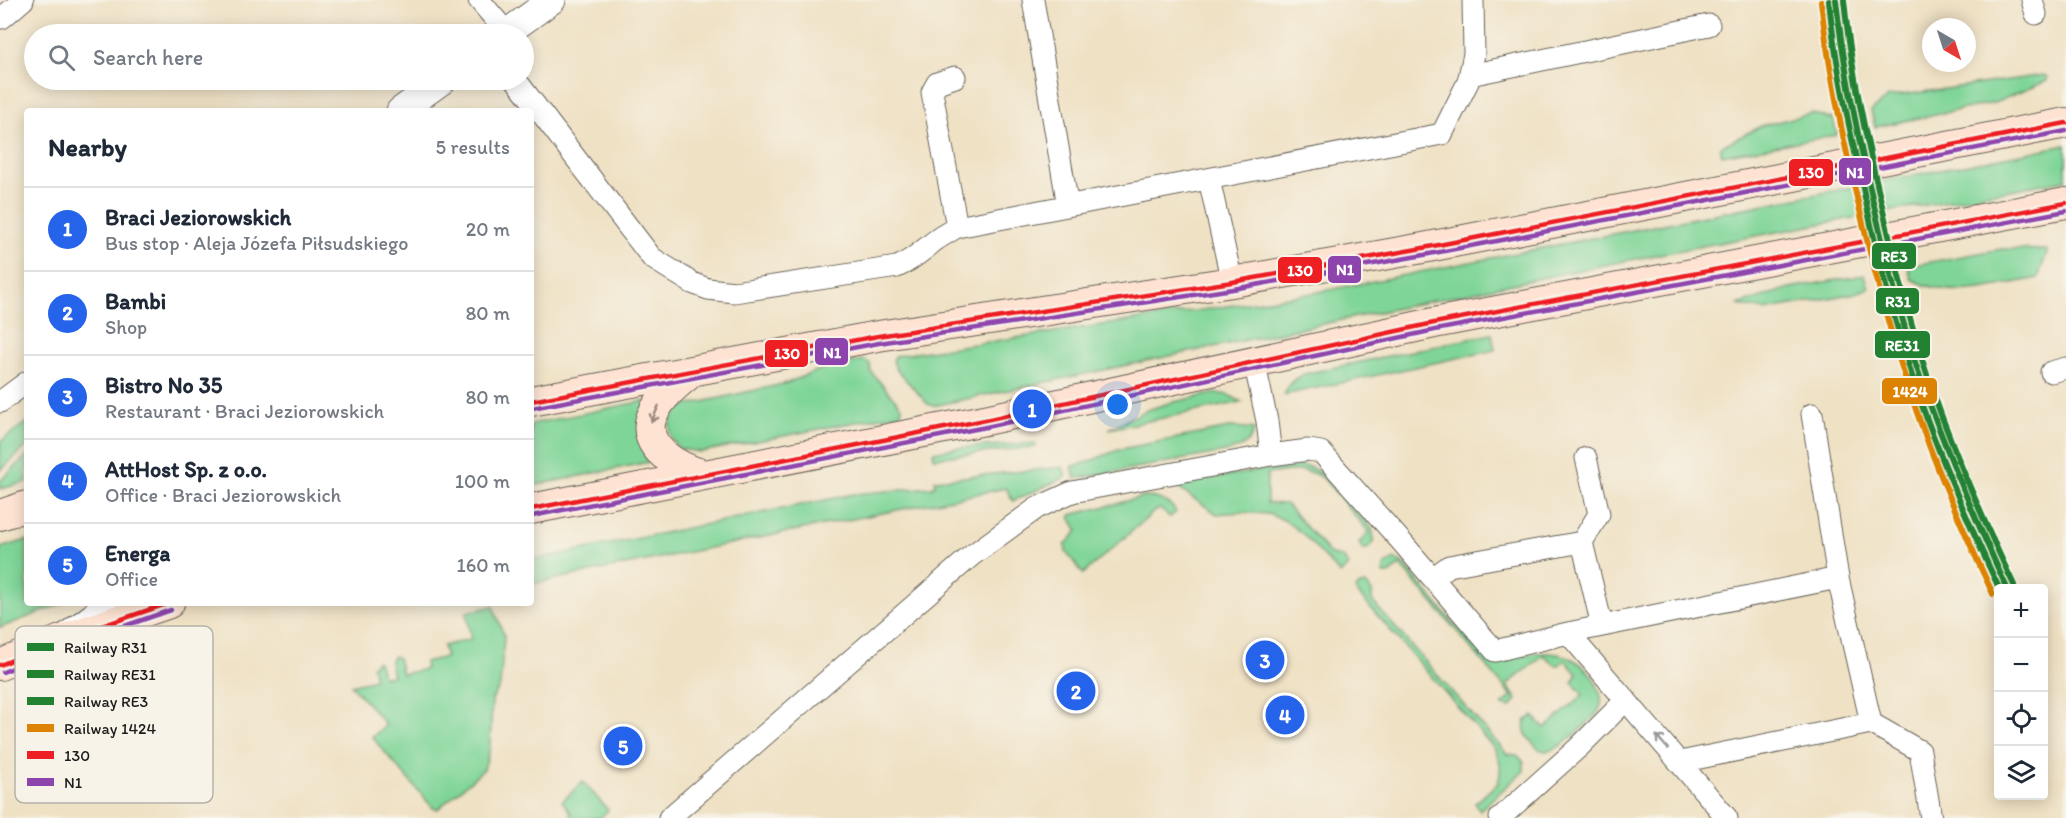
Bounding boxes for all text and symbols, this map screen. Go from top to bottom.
north arrow [1922,18,1976,72]
search box [24,24,534,90]
icon: search [45,41,78,74]
text: Search here [93,44,203,71]
text: Nearby [48,131,127,163]
text: 5 results [436,135,510,159]
line badge: N1 [1838,157,1872,186]
line badge: 130 [1788,158,1834,187]
text: 130 [1798,163,1824,182]
text: N1 [1846,163,1865,182]
text: Braci Jeziorowskich [105,204,291,231]
text: 1 [63,217,72,241]
text: 20 m [466,217,510,241]
text: Bus stop · Aleja Józefa Piłsudskiego [105,231,409,255]
line badge: RE3 [1871,242,1917,270]
text: RE3 [1880,247,1908,266]
line badge: N1 [1327,255,1362,284]
line badge: 130 [1277,256,1323,284]
text: N1 [1336,260,1355,279]
text: 130 [1287,261,1313,280]
line badge: R31 [1875,287,1920,315]
text: Bambi [105,288,166,315]
text: R31 [1885,292,1911,311]
text: 2 [62,301,73,325]
text: 80 m [465,301,510,325]
text: Shop [105,315,147,339]
line badge: RE31 [1874,330,1931,359]
text: RE31 [1885,336,1920,355]
line badge: N1 [814,337,849,366]
line badge: 130 [764,339,809,368]
text: N1 [823,343,842,362]
text: 130 [774,344,800,363]
text: Bistro No 35 [105,372,222,399]
line badge: 1424 [1881,377,1938,405]
text: 1424 [1892,382,1928,401]
text: 3 [62,385,73,409]
text: 80 m [465,385,510,409]
pin: 1 [1012,386,1052,432]
your location [1103,390,1132,419]
text: Restaurant · Braci Jeziorowskich [105,399,384,423]
one-way arrow [648,404,660,422]
text: AttHost Sp. z o.o. [105,456,267,483]
text: 4 [61,469,74,493]
text: 100 m [455,469,510,493]
text: Office · Braci Jeziorowskich [105,483,341,507]
text: Energa [105,540,170,567]
text: 5 [62,553,73,577]
text: 160 m [457,553,510,577]
text: Office [105,567,158,591]
map controls [1994,584,2048,800]
button: + [1994,584,2048,638]
legend [15,626,213,803]
text: Railway R31 [64,638,147,657]
pin: 3 [1246,638,1284,682]
button: − [1994,638,2048,692]
text: Railway RE31 [64,665,156,684]
pin: 2 [1056,668,1096,714]
text: Railway RE3 [64,692,148,711]
pin: 4 [1266,692,1304,738]
button: locate [1994,692,2048,746]
text: Railway 1424 [64,719,156,738]
pin: 5 [604,724,642,768]
one-way arrow [1655,734,1669,749]
text: 130 [64,746,90,765]
button: layers [1994,746,2048,800]
text: N1 [64,773,83,792]

